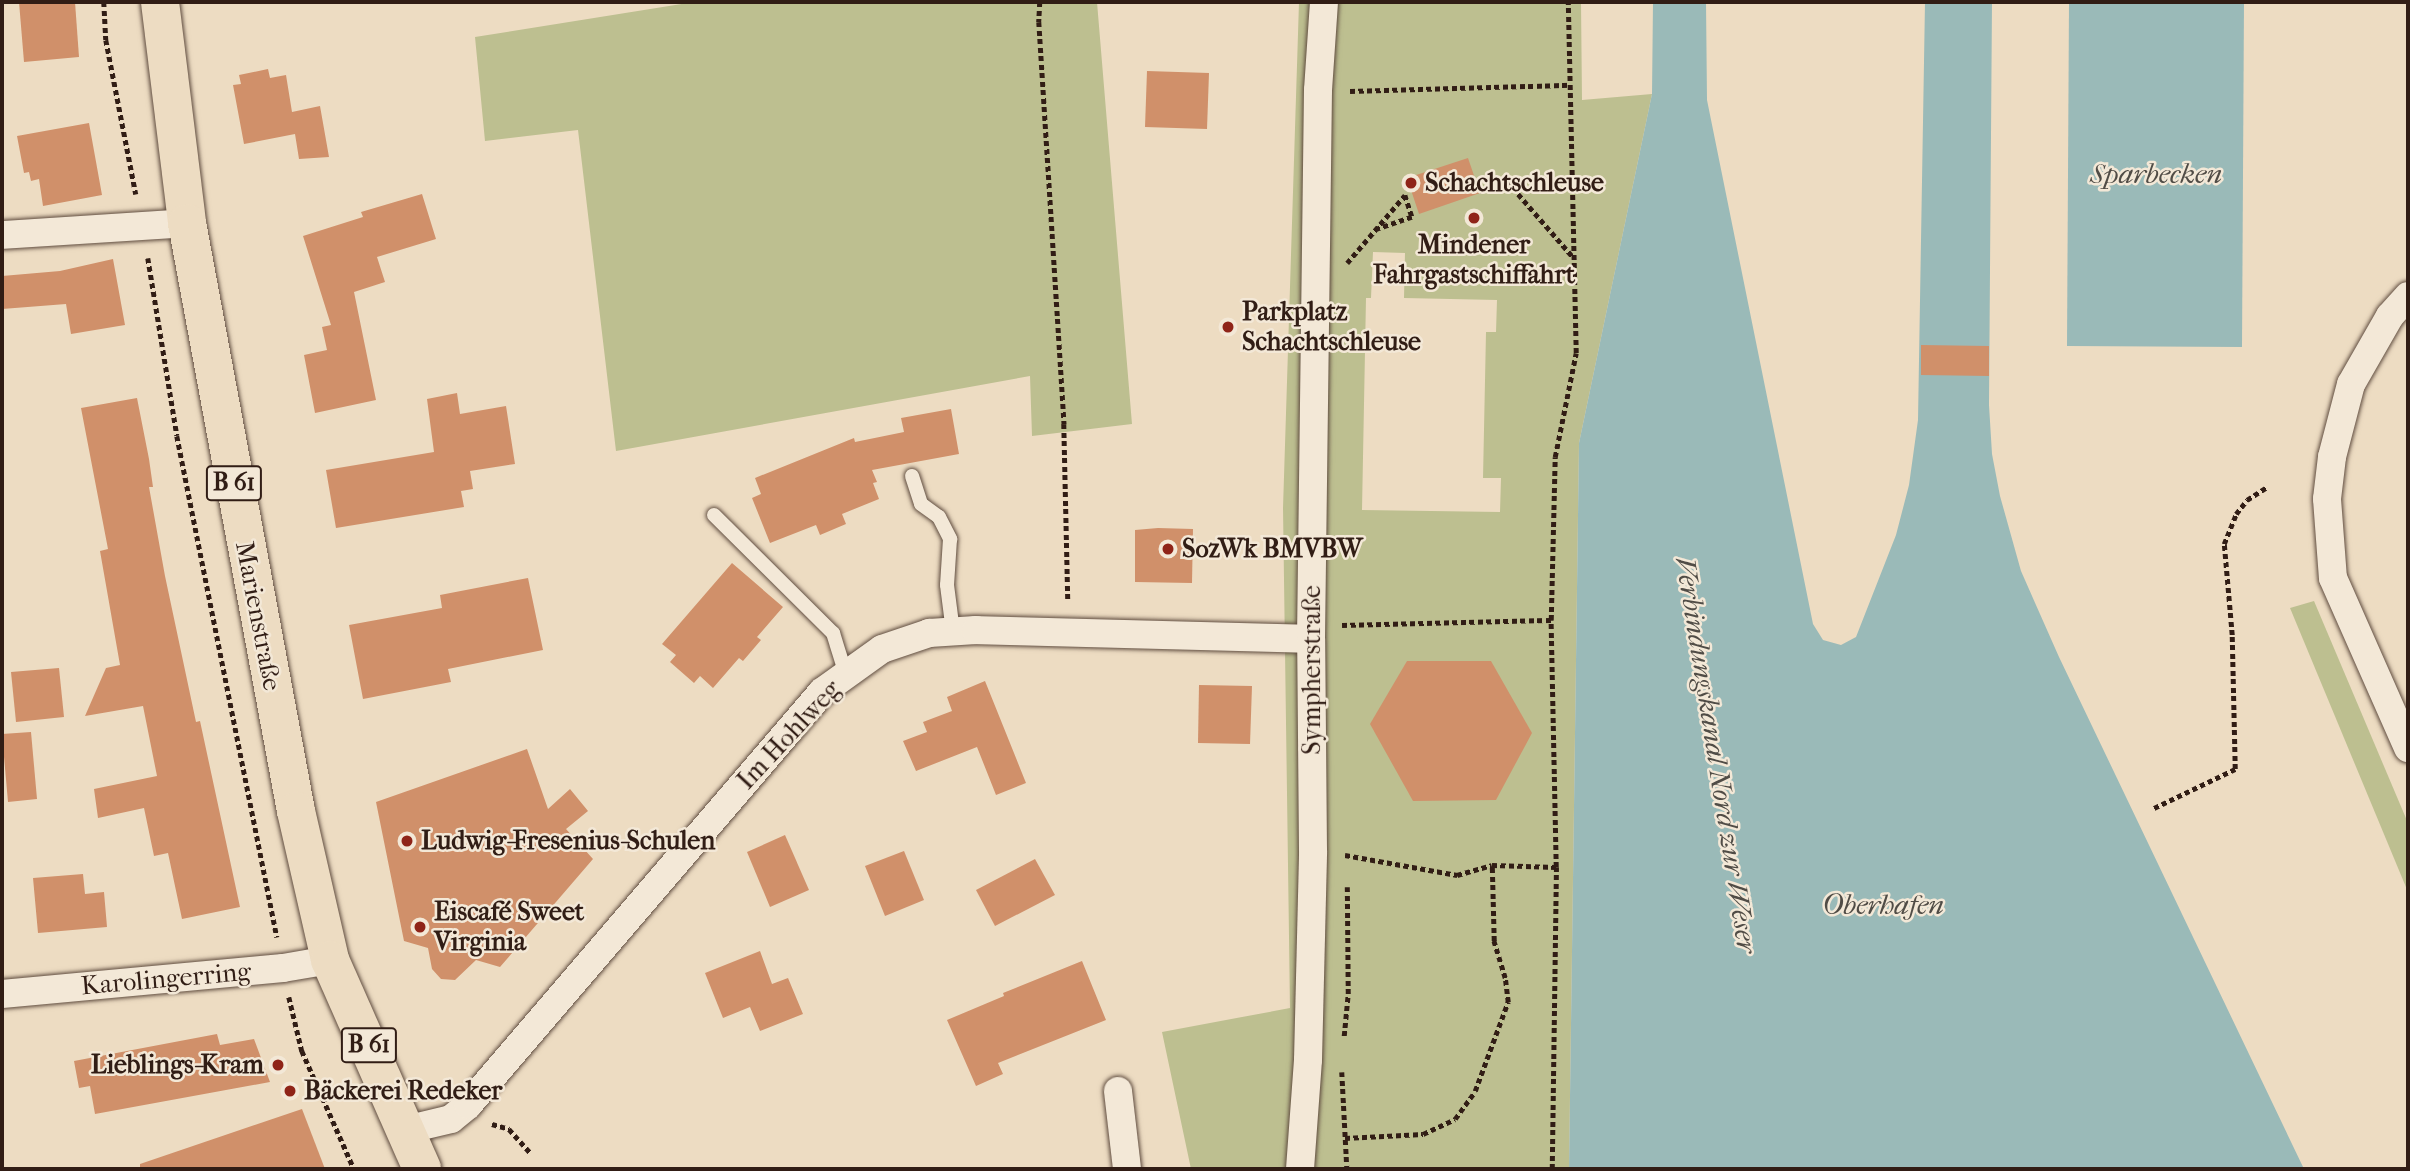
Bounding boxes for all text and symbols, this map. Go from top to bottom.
water label: Sparbecken [2090,157,2222,191]
place label: Schachtschleuse [1425,167,1604,199]
marker: Schachtschleuse [1403,175,1419,191]
marker: Mindener Fahrgastschiffahrt [1466,210,1482,226]
place label: Mindener Fahrgastschiffahrt [1373,229,1575,290]
place label: Parkplatz Schachtschleuse [1242,296,1421,358]
marker: Parkplatz Schachtschleuse [1220,319,1236,335]
road number: B 61 [204,462,264,504]
place label: SozWk BMVBW [1182,533,1363,565]
street label: Marienstraße [228,539,288,693]
marker: SozWk BMVBW [1160,541,1176,557]
water label: Verbindungskanal Nord zur Weser [1668,555,1764,955]
street label: Sympherstraße [1296,585,1328,755]
street label: Im Hohlweg [731,674,847,796]
place label: Ludwig-Fresenius-Schulen [421,825,715,857]
marker: Ludwig-Fresenius-Schulen [399,833,415,849]
water label: Oberhafen [1822,888,1944,922]
place label: Eiscafé Sweet Virginia [434,896,584,958]
marker: Eiscafé Sweet Virginia [412,919,428,935]
street label: Karolingerring [80,956,252,1002]
road number: B 61 [339,1024,399,1065]
place label: Lieblings-Kram [91,1049,264,1081]
marker: Lieblings-Kram [270,1057,286,1073]
place label: Bäckerei Redeker [304,1075,502,1107]
marker: Bäckerei Redeker [282,1083,298,1099]

